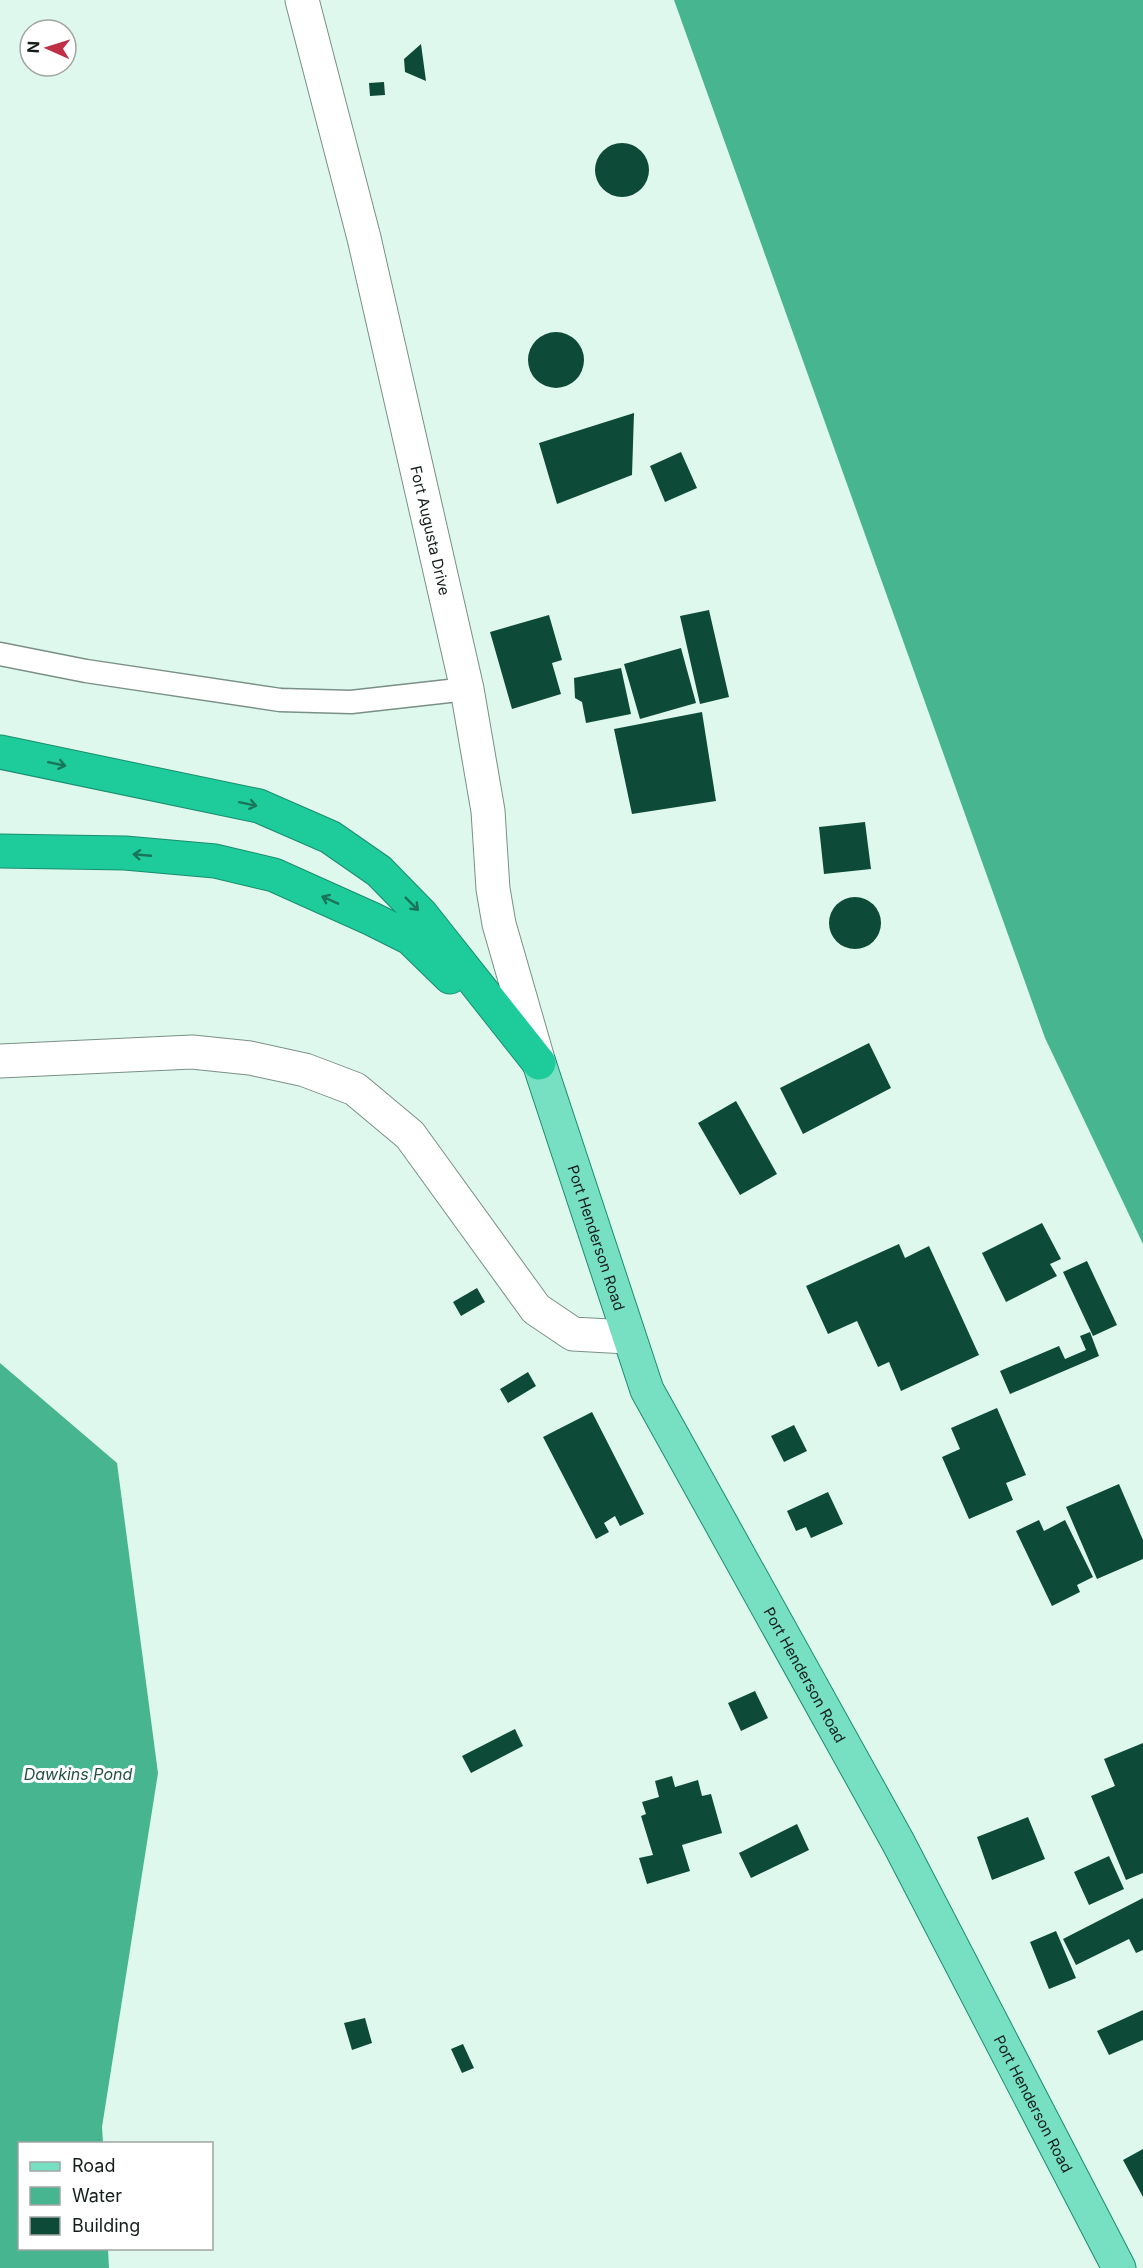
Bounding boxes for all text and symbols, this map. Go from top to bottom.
north arrow [18,18,78,78]
text: N [23,41,43,54]
street label: Fort Augusta Drive [407,464,455,597]
one-way arrow [47,759,67,770]
one-way arrow [239,798,258,810]
one-way arrow [133,849,153,860]
one-way arrow [322,894,340,905]
one-way arrow [405,897,419,912]
street label: Port Henderson Road [564,1163,630,1313]
street label: Port Henderson Road [760,1604,850,1746]
water label: Dawkins Pond [24,1764,132,1784]
street label: Port Henderson Road [990,2032,1077,2175]
legend [18,2142,213,2250]
text: Road [72,2155,115,2176]
text: Water [72,2185,122,2206]
text: Building [72,2215,140,2236]

